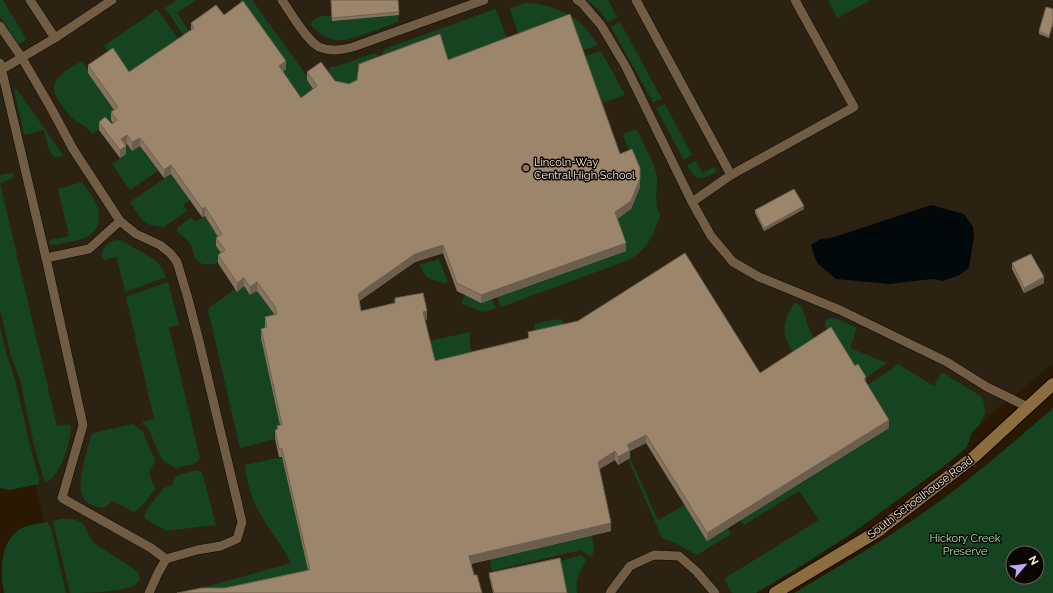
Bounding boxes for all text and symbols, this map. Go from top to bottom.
place label: Lincoln-Way Central High School [534,156,635,182]
marker: Lincoln-Way Central High School [521,163,531,173]
street label: South Schoolhouse Road [865,454,976,541]
park label: Hickory Creek Preserve [930,532,1001,558]
north arrow [1005,545,1045,585]
text: N [1026,554,1041,567]

